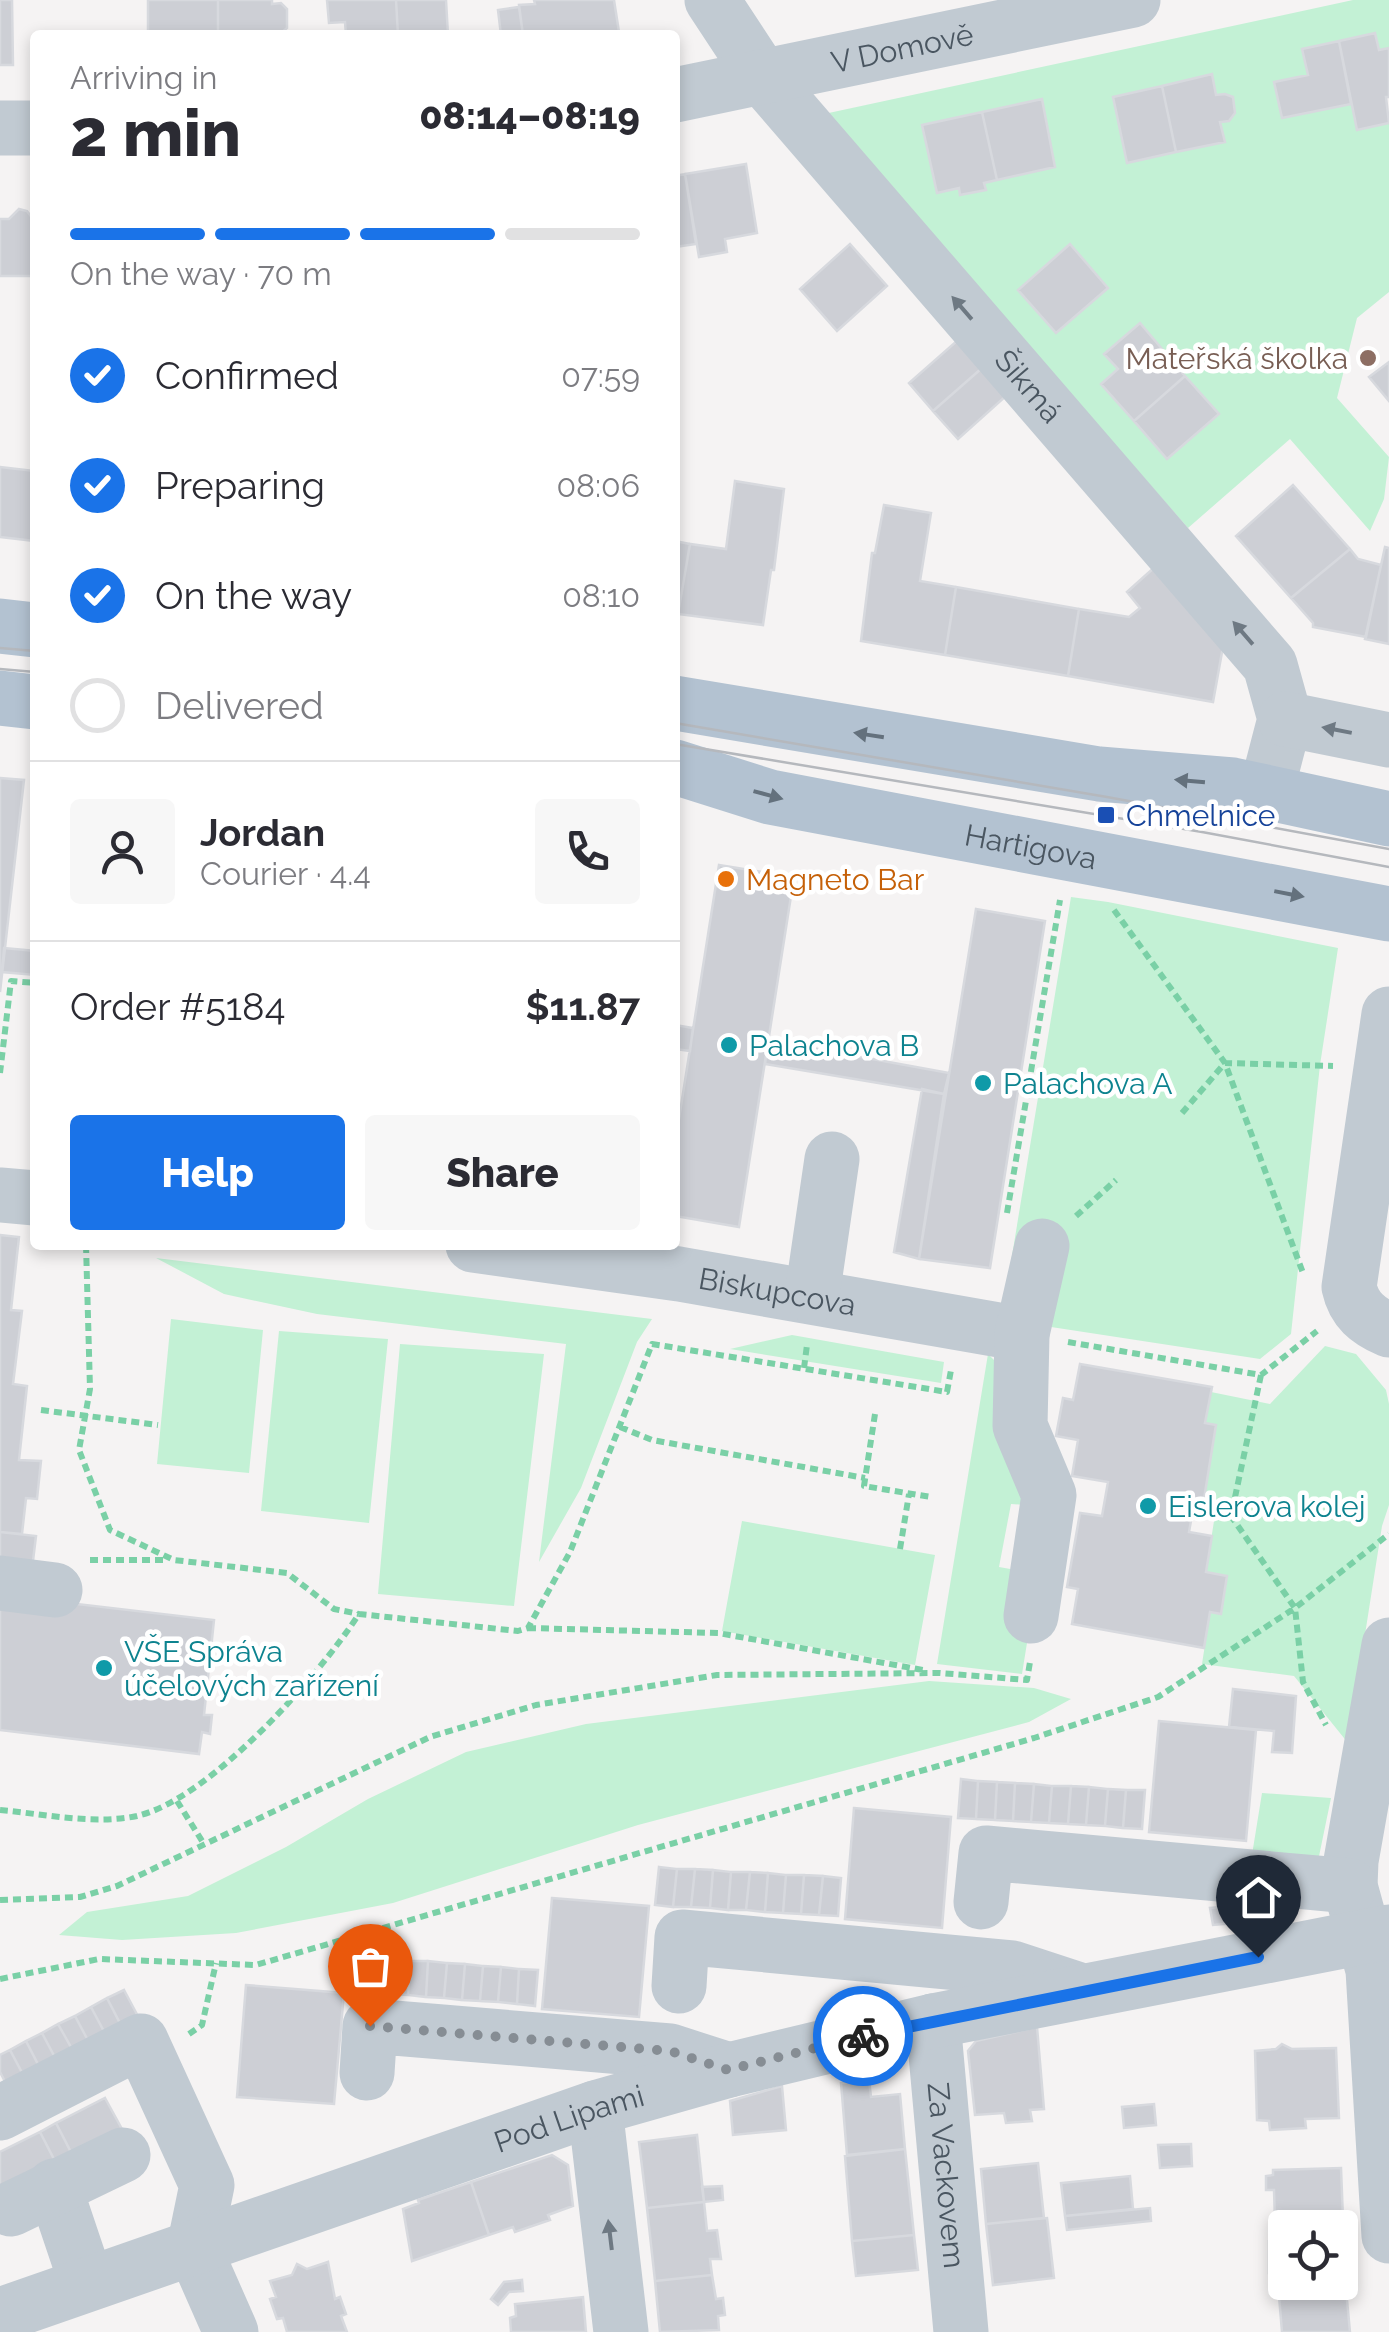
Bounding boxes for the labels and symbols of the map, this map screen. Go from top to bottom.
street label: V Domově [828,16,976,80]
one-way arrow [952,296,974,321]
place label: Mateřská školka [1126,341,1348,376]
street label: Šikmá [988,342,1070,429]
marker: Mateřská školka [1357,347,1379,369]
one-way arrow [1233,621,1255,646]
one-way arrow [1321,721,1352,737]
one-way arrow [853,727,884,743]
one-way arrow [1174,773,1206,789]
one-way arrow [753,788,784,804]
place label: Chmelnice [1126,798,1275,833]
marker: Chmelnice [1095,804,1117,826]
street label: Hartigova [962,817,1100,876]
place label: Magneto Bar [746,862,925,897]
marker: Magneto Bar [715,868,737,890]
one-way arrow [1274,886,1305,902]
place label: Palachova B [749,1028,919,1063]
marker: Palachova B [718,1034,740,1056]
place label: Palachova A [1003,1066,1173,1101]
marker: Palachova A [972,1072,994,1094]
street label: Biskupcova [696,1260,859,1322]
place label: Eislerova kolej [1168,1489,1365,1524]
marker: Eislerova kolej [1137,1495,1159,1517]
place label: VŠE Správa účelových zařízení [124,1633,379,1703]
marker: VŠE Správa účelových zařízení [93,1657,115,1679]
pin [1216,1855,1301,1958]
pin [328,1924,413,2027]
courier [813,1986,913,2086]
street label: Pod Lipami [489,2078,648,2159]
street label: Za Vackovem [921,2081,973,2270]
one-way arrow [602,2219,618,2251]

